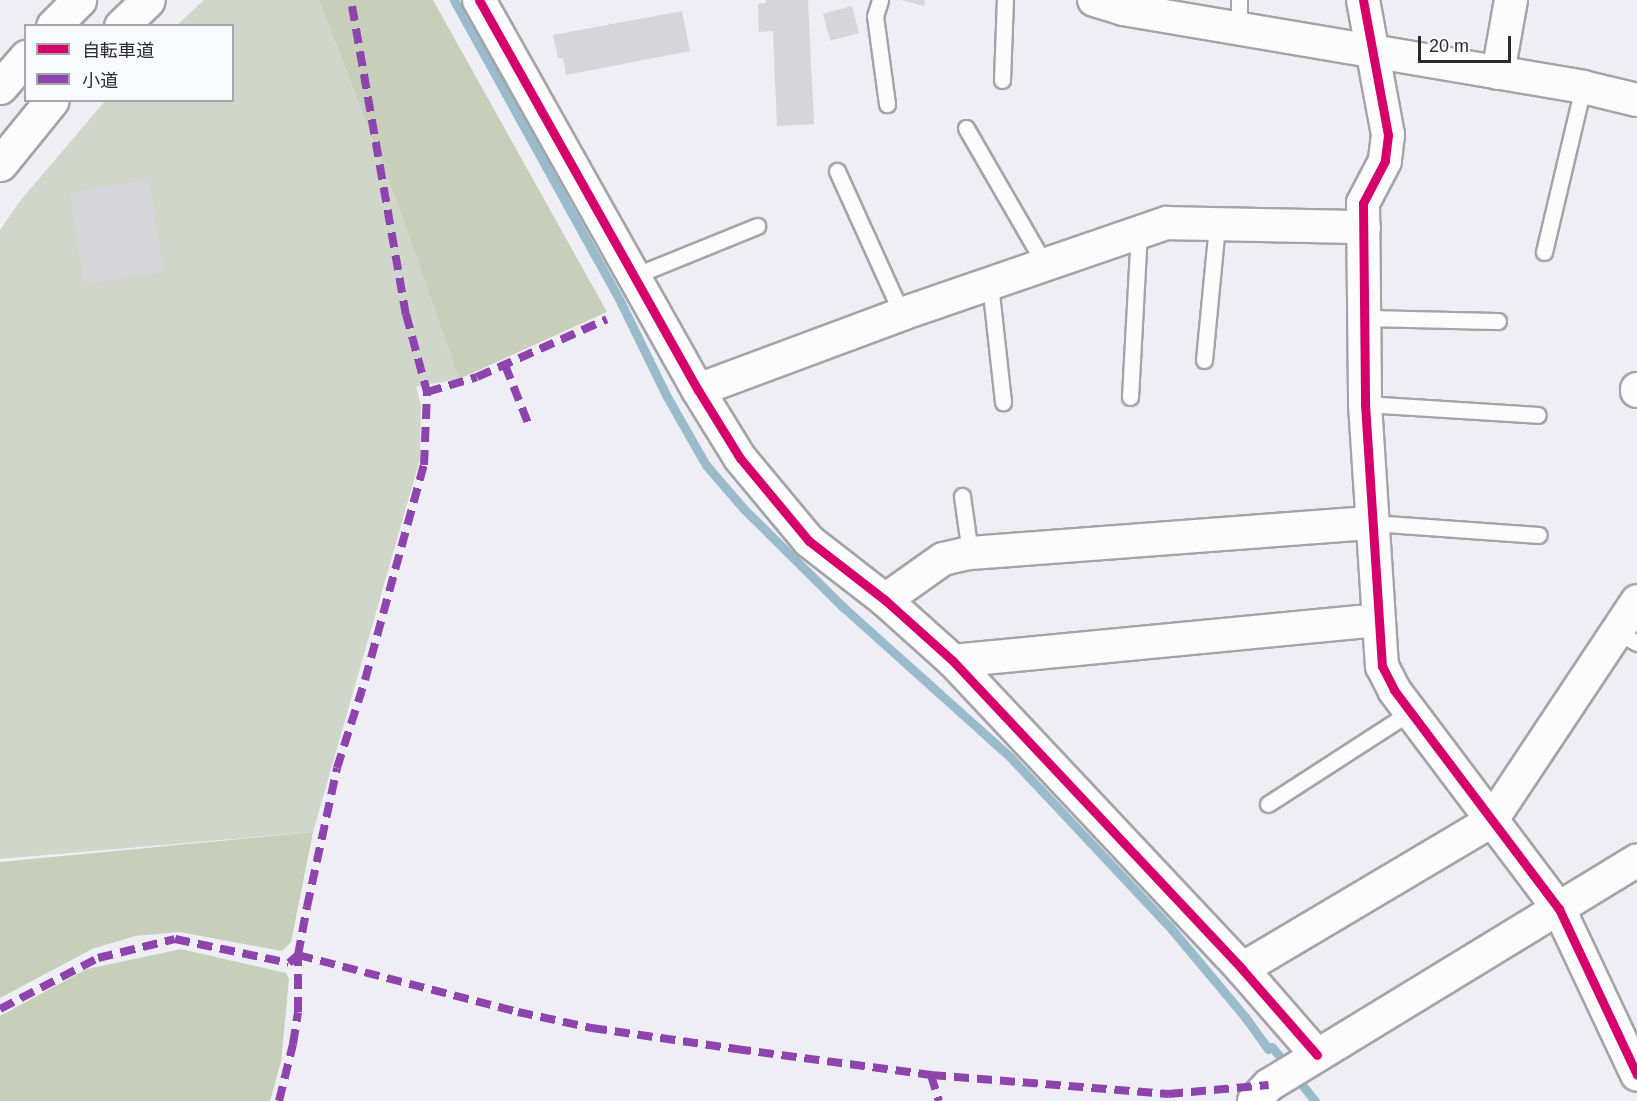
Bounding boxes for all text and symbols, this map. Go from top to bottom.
legend [24,24,234,102]
scale bar [1421,24,1514,62]
text: 20 m [1429,36,1469,56]
text: 自転車道 [82,41,154,61]
text: 小道 [82,71,118,91]

